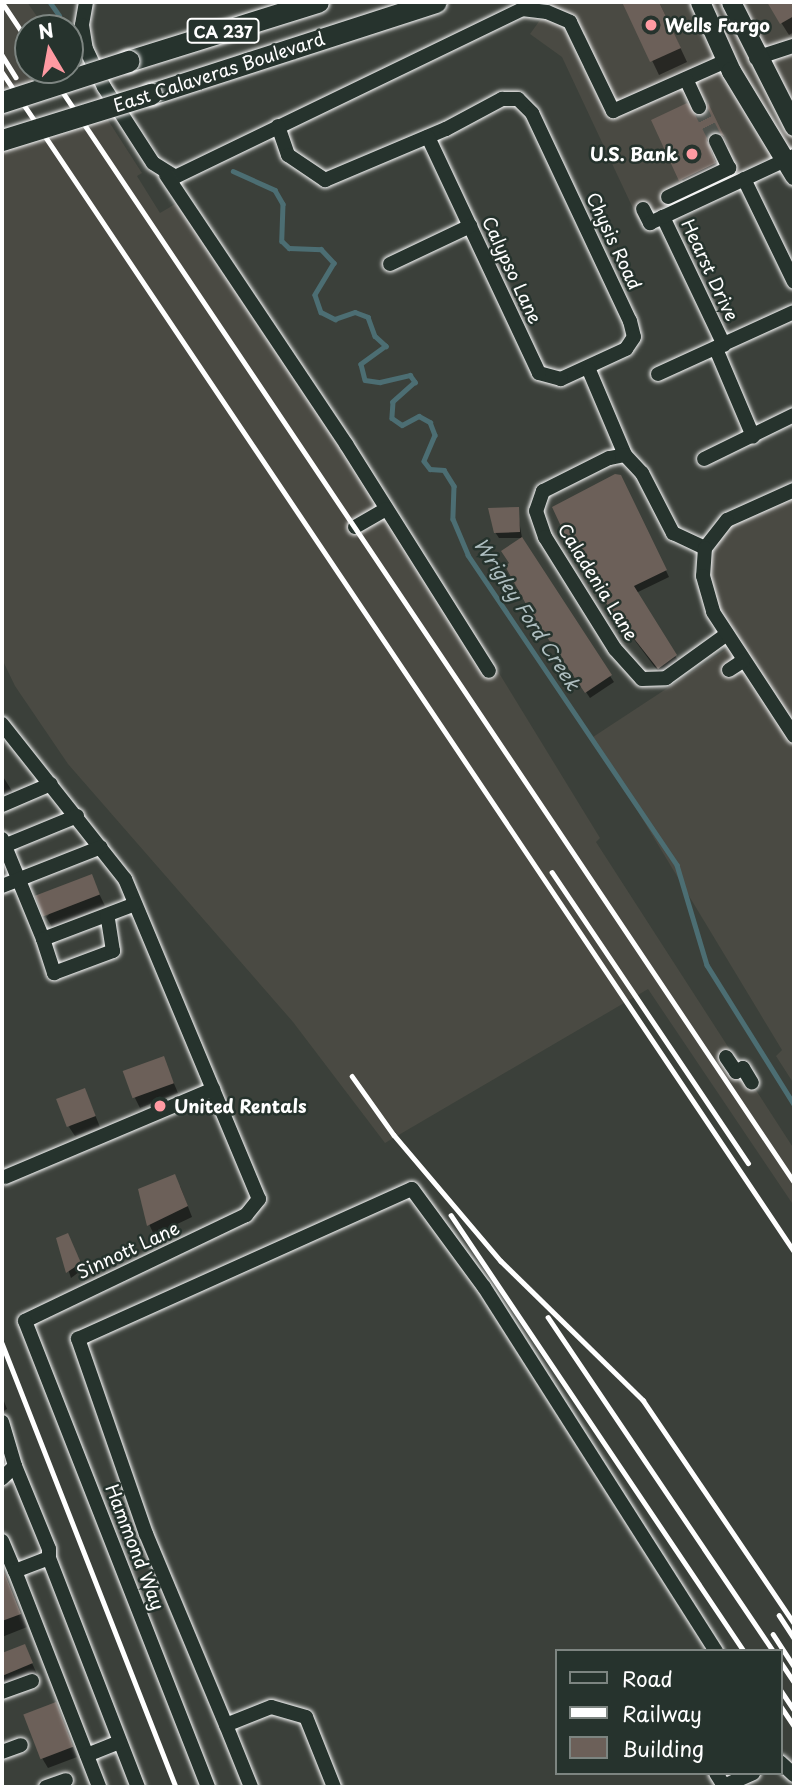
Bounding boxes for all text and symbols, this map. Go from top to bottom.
north arrow [14,14,84,84]
place label: Wells Fargo [665,14,771,36]
text: N [36,15,56,45]
marker: Wells Fargo [643,17,659,33]
road number: CA 237 [186,19,260,44]
street label: East Calaveras Boulevard [111,28,327,116]
place label: U.S. Bank [589,143,678,165]
marker: U.S. Bank [684,146,700,162]
street label: Chysis Road [582,189,646,293]
street label: Calypso Lane [478,213,546,327]
street label: Hearst Drive [677,215,743,325]
street label: Caladenia Lane [553,519,643,645]
water label: Wrigley Ford Creek [468,532,586,696]
place label: United Rentals [174,1095,308,1117]
marker: United Rentals [152,1098,168,1114]
street label: Sinnott Lane [73,1217,183,1283]
street label: Hammond Way [101,1481,169,1613]
legend [554,1649,782,1775]
text: Road [622,1662,673,1694]
text: Railway [622,1697,702,1729]
text: Building [622,1732,704,1764]

